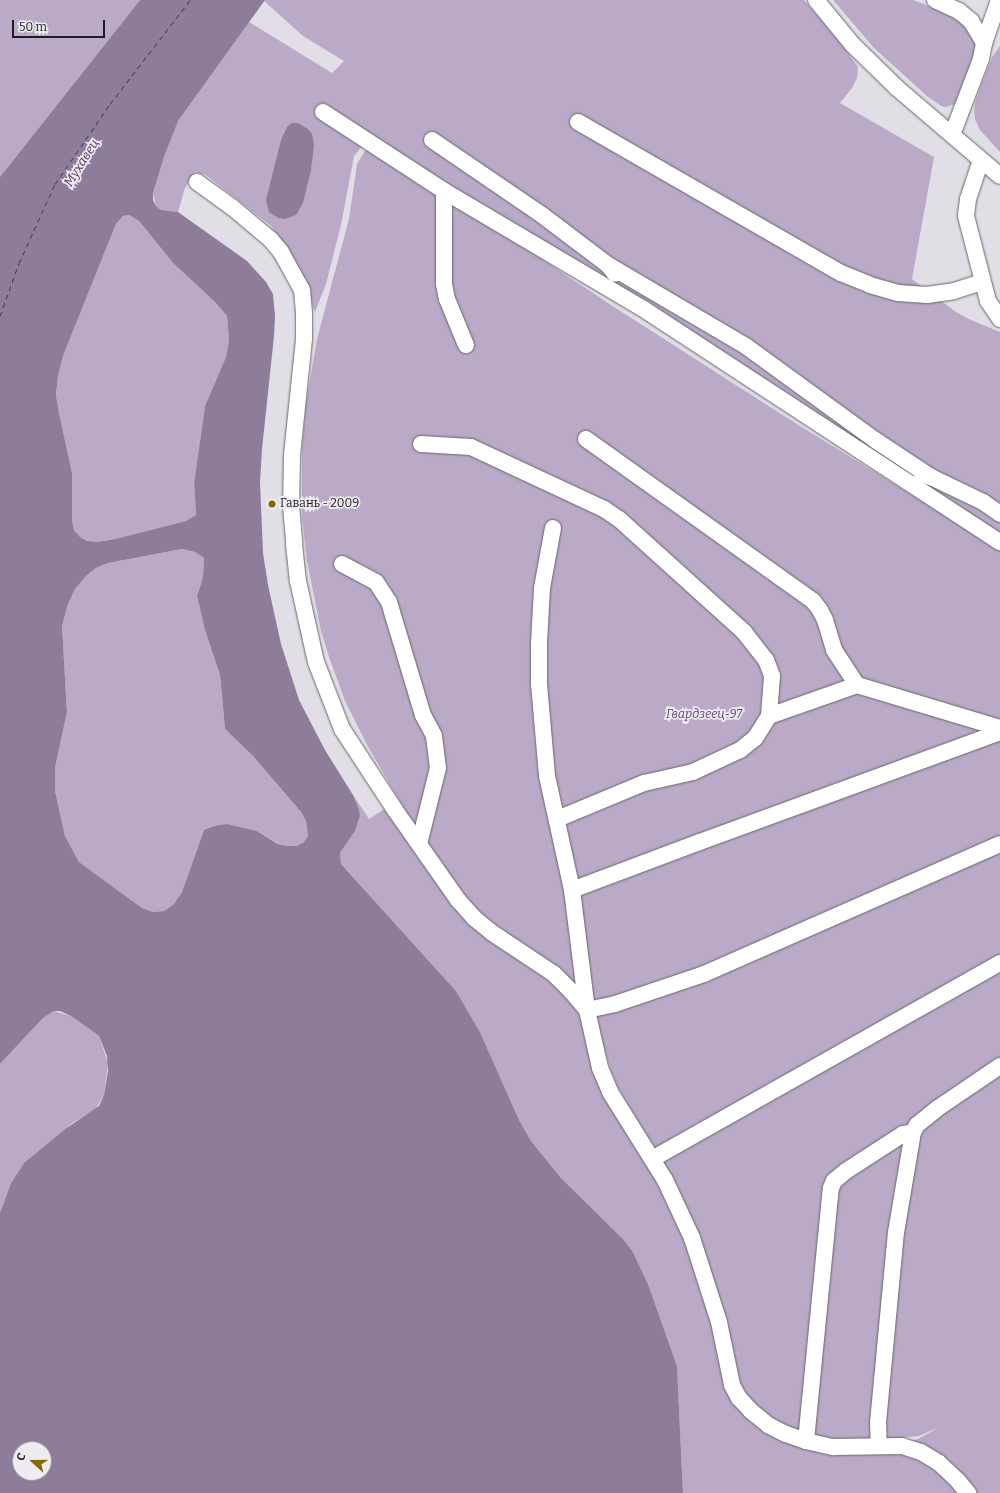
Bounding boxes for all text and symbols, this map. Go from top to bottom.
scale bar [14,12,107,38]
text: 50 m [19,20,47,34]
water label: Мухавец [61,136,103,190]
place label: Гавань - 2009 [280,497,359,511]
marker: Гавань - 2009 [267,499,277,509]
park label: Гвардзеец-97 [666,708,742,722]
north arrow [12,1441,52,1481]
text: С [14,1451,29,1462]

